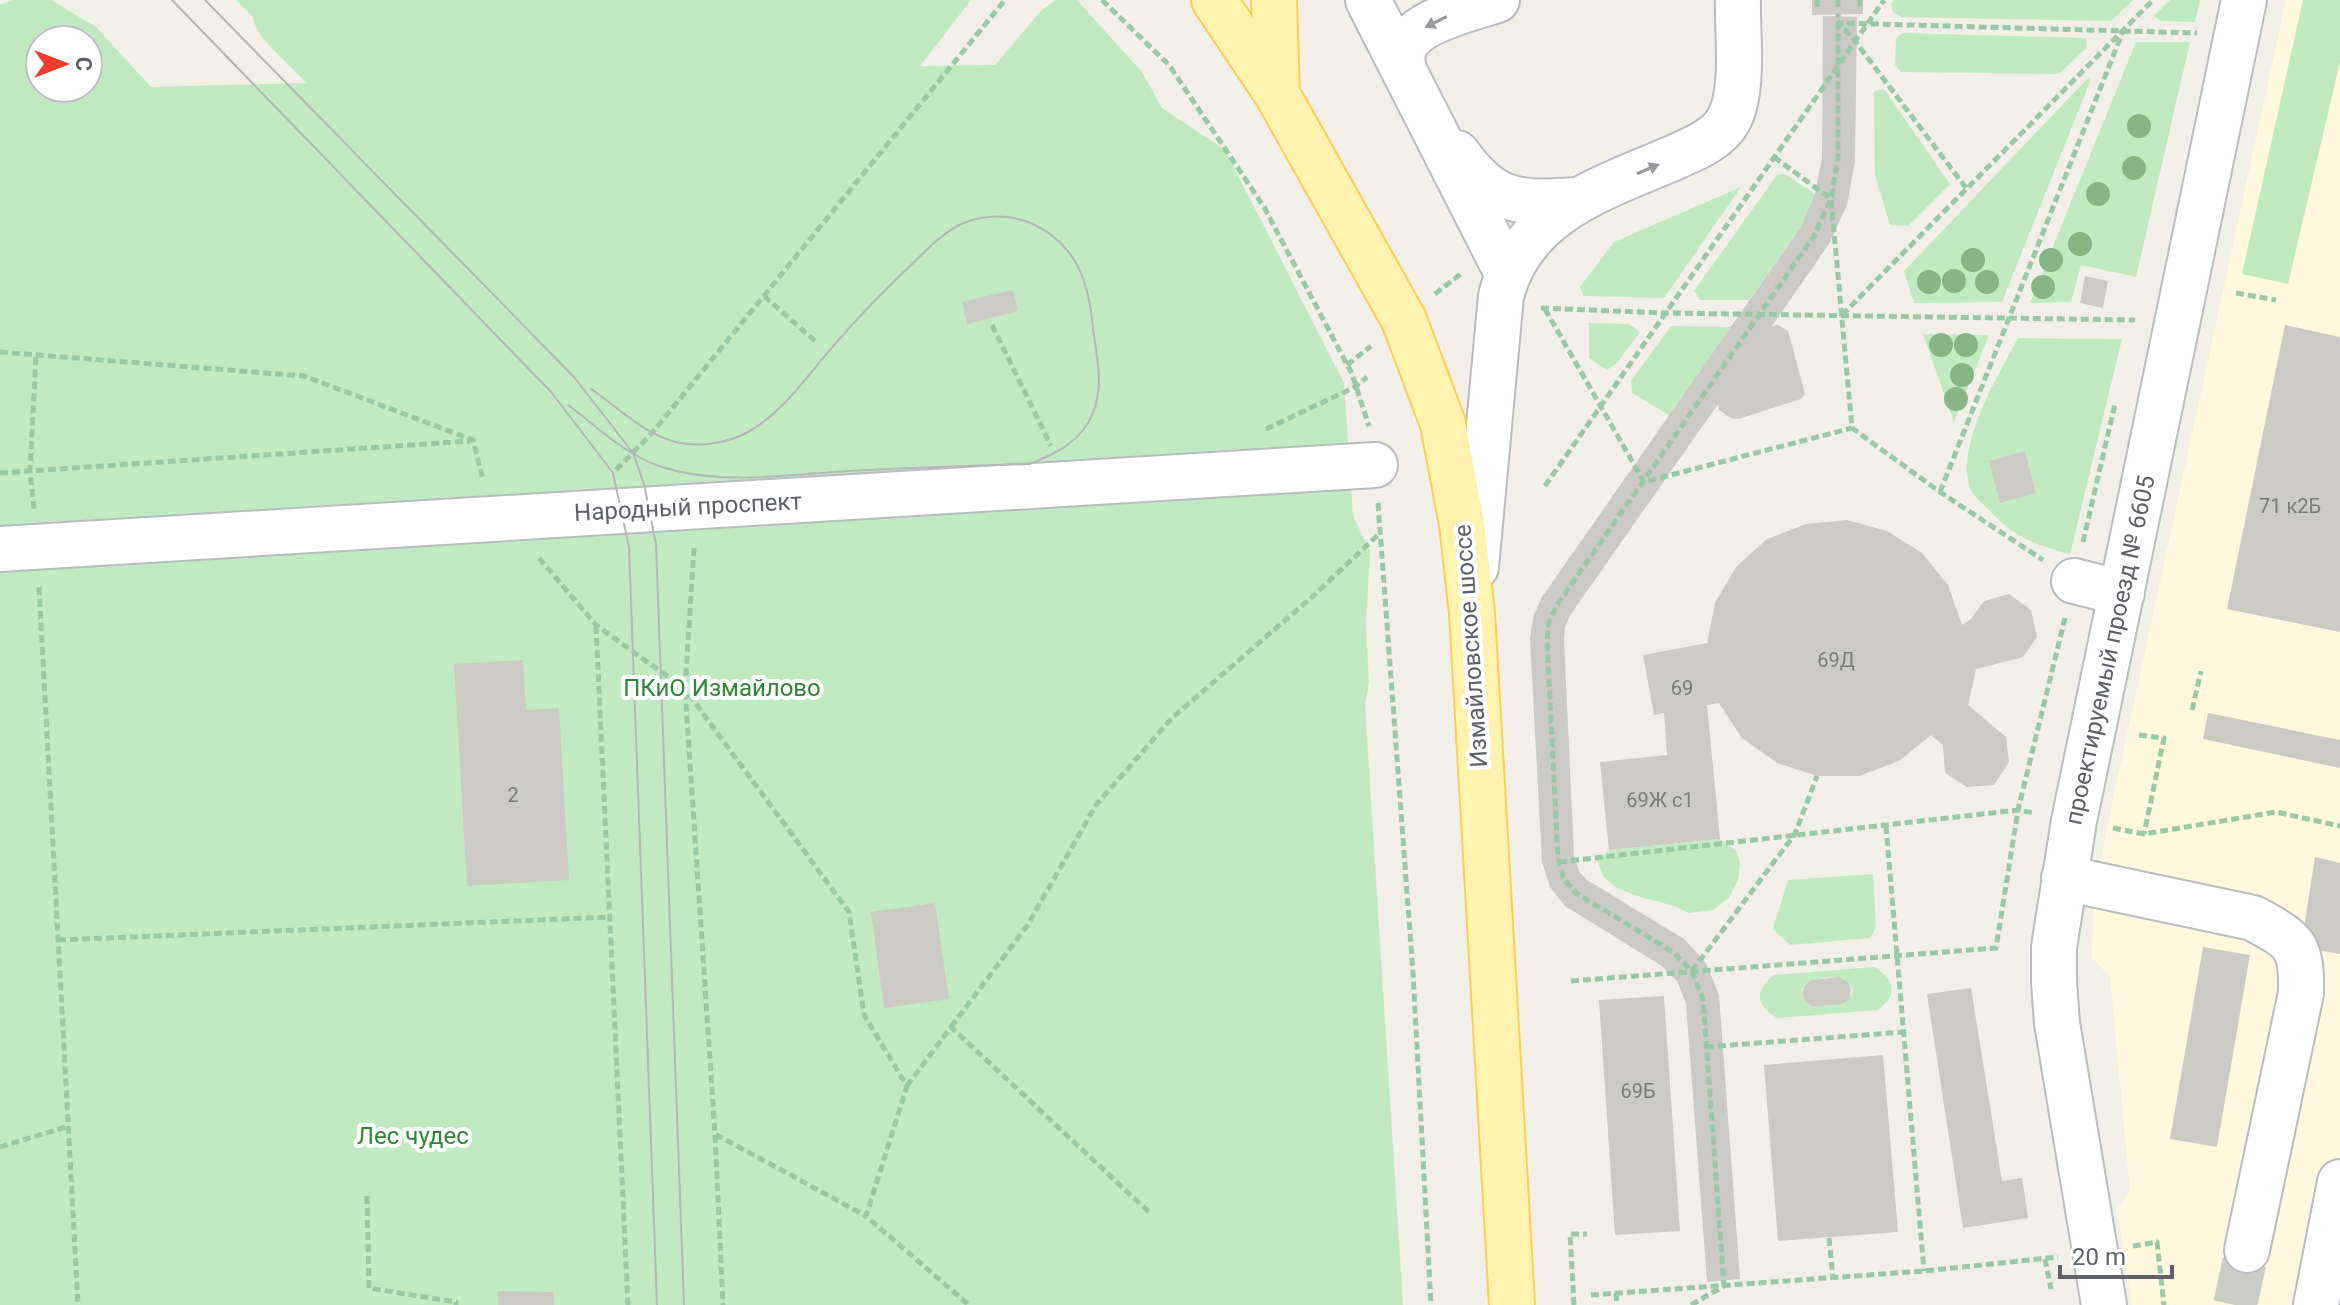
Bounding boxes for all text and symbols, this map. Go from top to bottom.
one-way arrow [1424,15,1447,29]
north arrow [24,24,104,104]
text: С [71,57,96,71]
one-way arrow [1636,162,1660,175]
street label: проектируемый проезд № 6605 [2059,473,2161,827]
street label: Народный проспект [573,487,803,527]
house number: 71 к2Б [2259,494,2321,518]
street label: Измайловское шоссе [1449,523,1493,769]
house number: 69Д [1817,648,1855,672]
park label: ПКиО Измайлово [623,674,821,702]
house number: 69 [1671,676,1693,700]
house number: 2 [507,783,519,807]
house number: 69Ж с1 [1626,788,1694,812]
house number: 69Б [1620,1079,1656,1103]
park label: Лес чудес [357,1122,469,1150]
scale bar [2060,1229,2172,1279]
text: 20 m [2072,1243,2126,1271]

